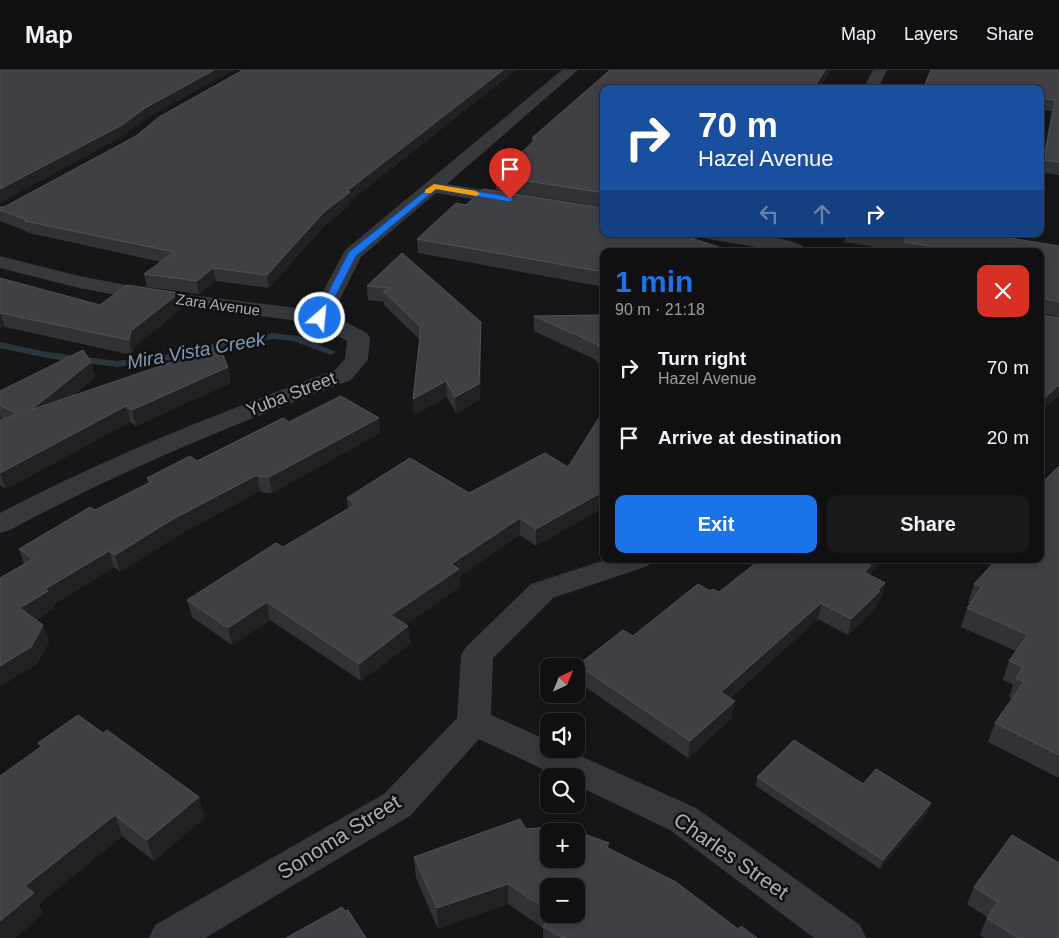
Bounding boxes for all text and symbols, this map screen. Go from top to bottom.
text: Map [25,21,73,48]
text: Map [841,24,876,44]
text: Layers [904,24,958,44]
text: Share [986,24,1034,44]
icon: right [615,105,680,170]
text: 70 m [698,105,778,144]
text: Hazel Avenue [698,146,833,171]
pin [489,148,531,199]
icon: arrive [496,155,524,183]
icon: left [755,200,783,228]
icon: ahead [808,200,836,228]
icon: right [861,200,889,228]
text: 1 min [615,265,693,298]
button: close [977,265,1029,317]
street label: Zara Avenue [175,290,261,319]
position arrow [293,291,345,343]
text: 90 m · 21:18 [615,301,705,318]
water label: Mira Vista Creek [125,328,268,373]
text: Turn right [658,348,746,369]
icon: right [615,354,643,382]
text: 70 m [987,357,1029,378]
street label: Yuba Street [244,368,338,420]
text: Hazel Avenue [658,370,756,387]
icon: arrive [615,424,643,452]
text: Arrive at destination [658,427,842,448]
text: 20 m [987,427,1029,448]
button: Exit [615,495,817,553]
button: Share [827,495,1029,553]
north arrow [540,658,585,702]
map controls [540,658,585,923]
button: sound [540,713,585,758]
button: search [540,768,585,813]
street label: Sonoma Street [273,790,404,883]
street label: Charles Street [670,808,793,904]
button: + [540,823,585,868]
button: − [540,878,585,923]

